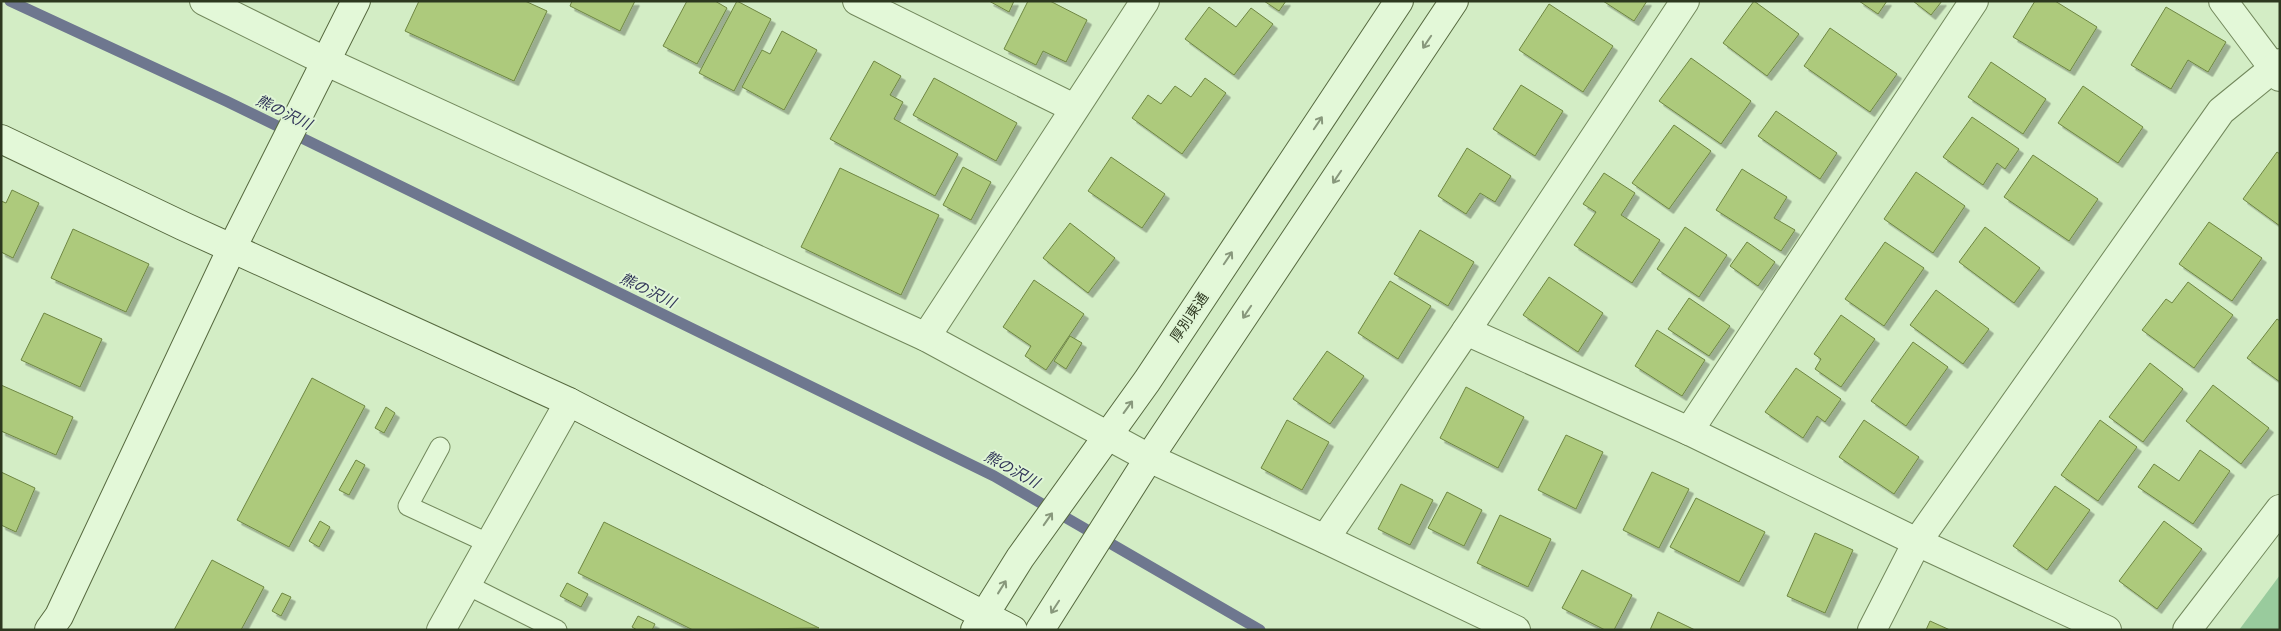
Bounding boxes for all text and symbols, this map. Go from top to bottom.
one-way arrow [1422,35,1432,49]
water label: 熊の沢川 [253,90,317,135]
one-way arrow [1313,116,1323,130]
one-way arrow [1332,170,1342,184]
one-way arrow [1223,251,1234,265]
water label: 熊の沢川 [617,268,681,313]
street label: 厚別東通 [1166,289,1212,345]
one-way arrow [1242,305,1252,319]
one-way arrow [1123,400,1133,414]
water label: 熊の沢川 [981,446,1045,493]
one-way arrow [1043,512,1053,526]
one-way arrow [997,580,1007,594]
one-way arrow [1049,600,1060,614]

